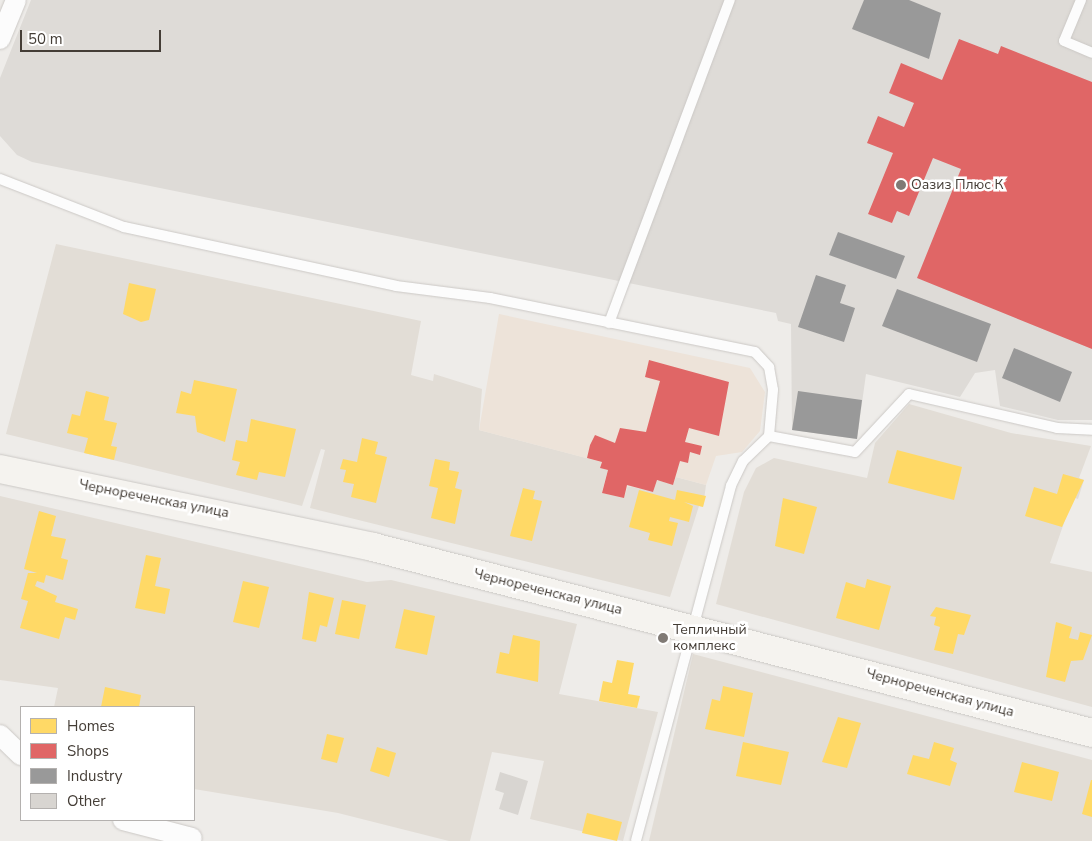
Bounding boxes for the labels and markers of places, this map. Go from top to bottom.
place label: Оазиз Плюс К [911,177,1004,193]
marker: Оазиз Плюс К [895,179,907,191]
place label: Тепличный комплекс [673,622,747,654]
marker: Тепличный комплекс [657,632,669,644]

